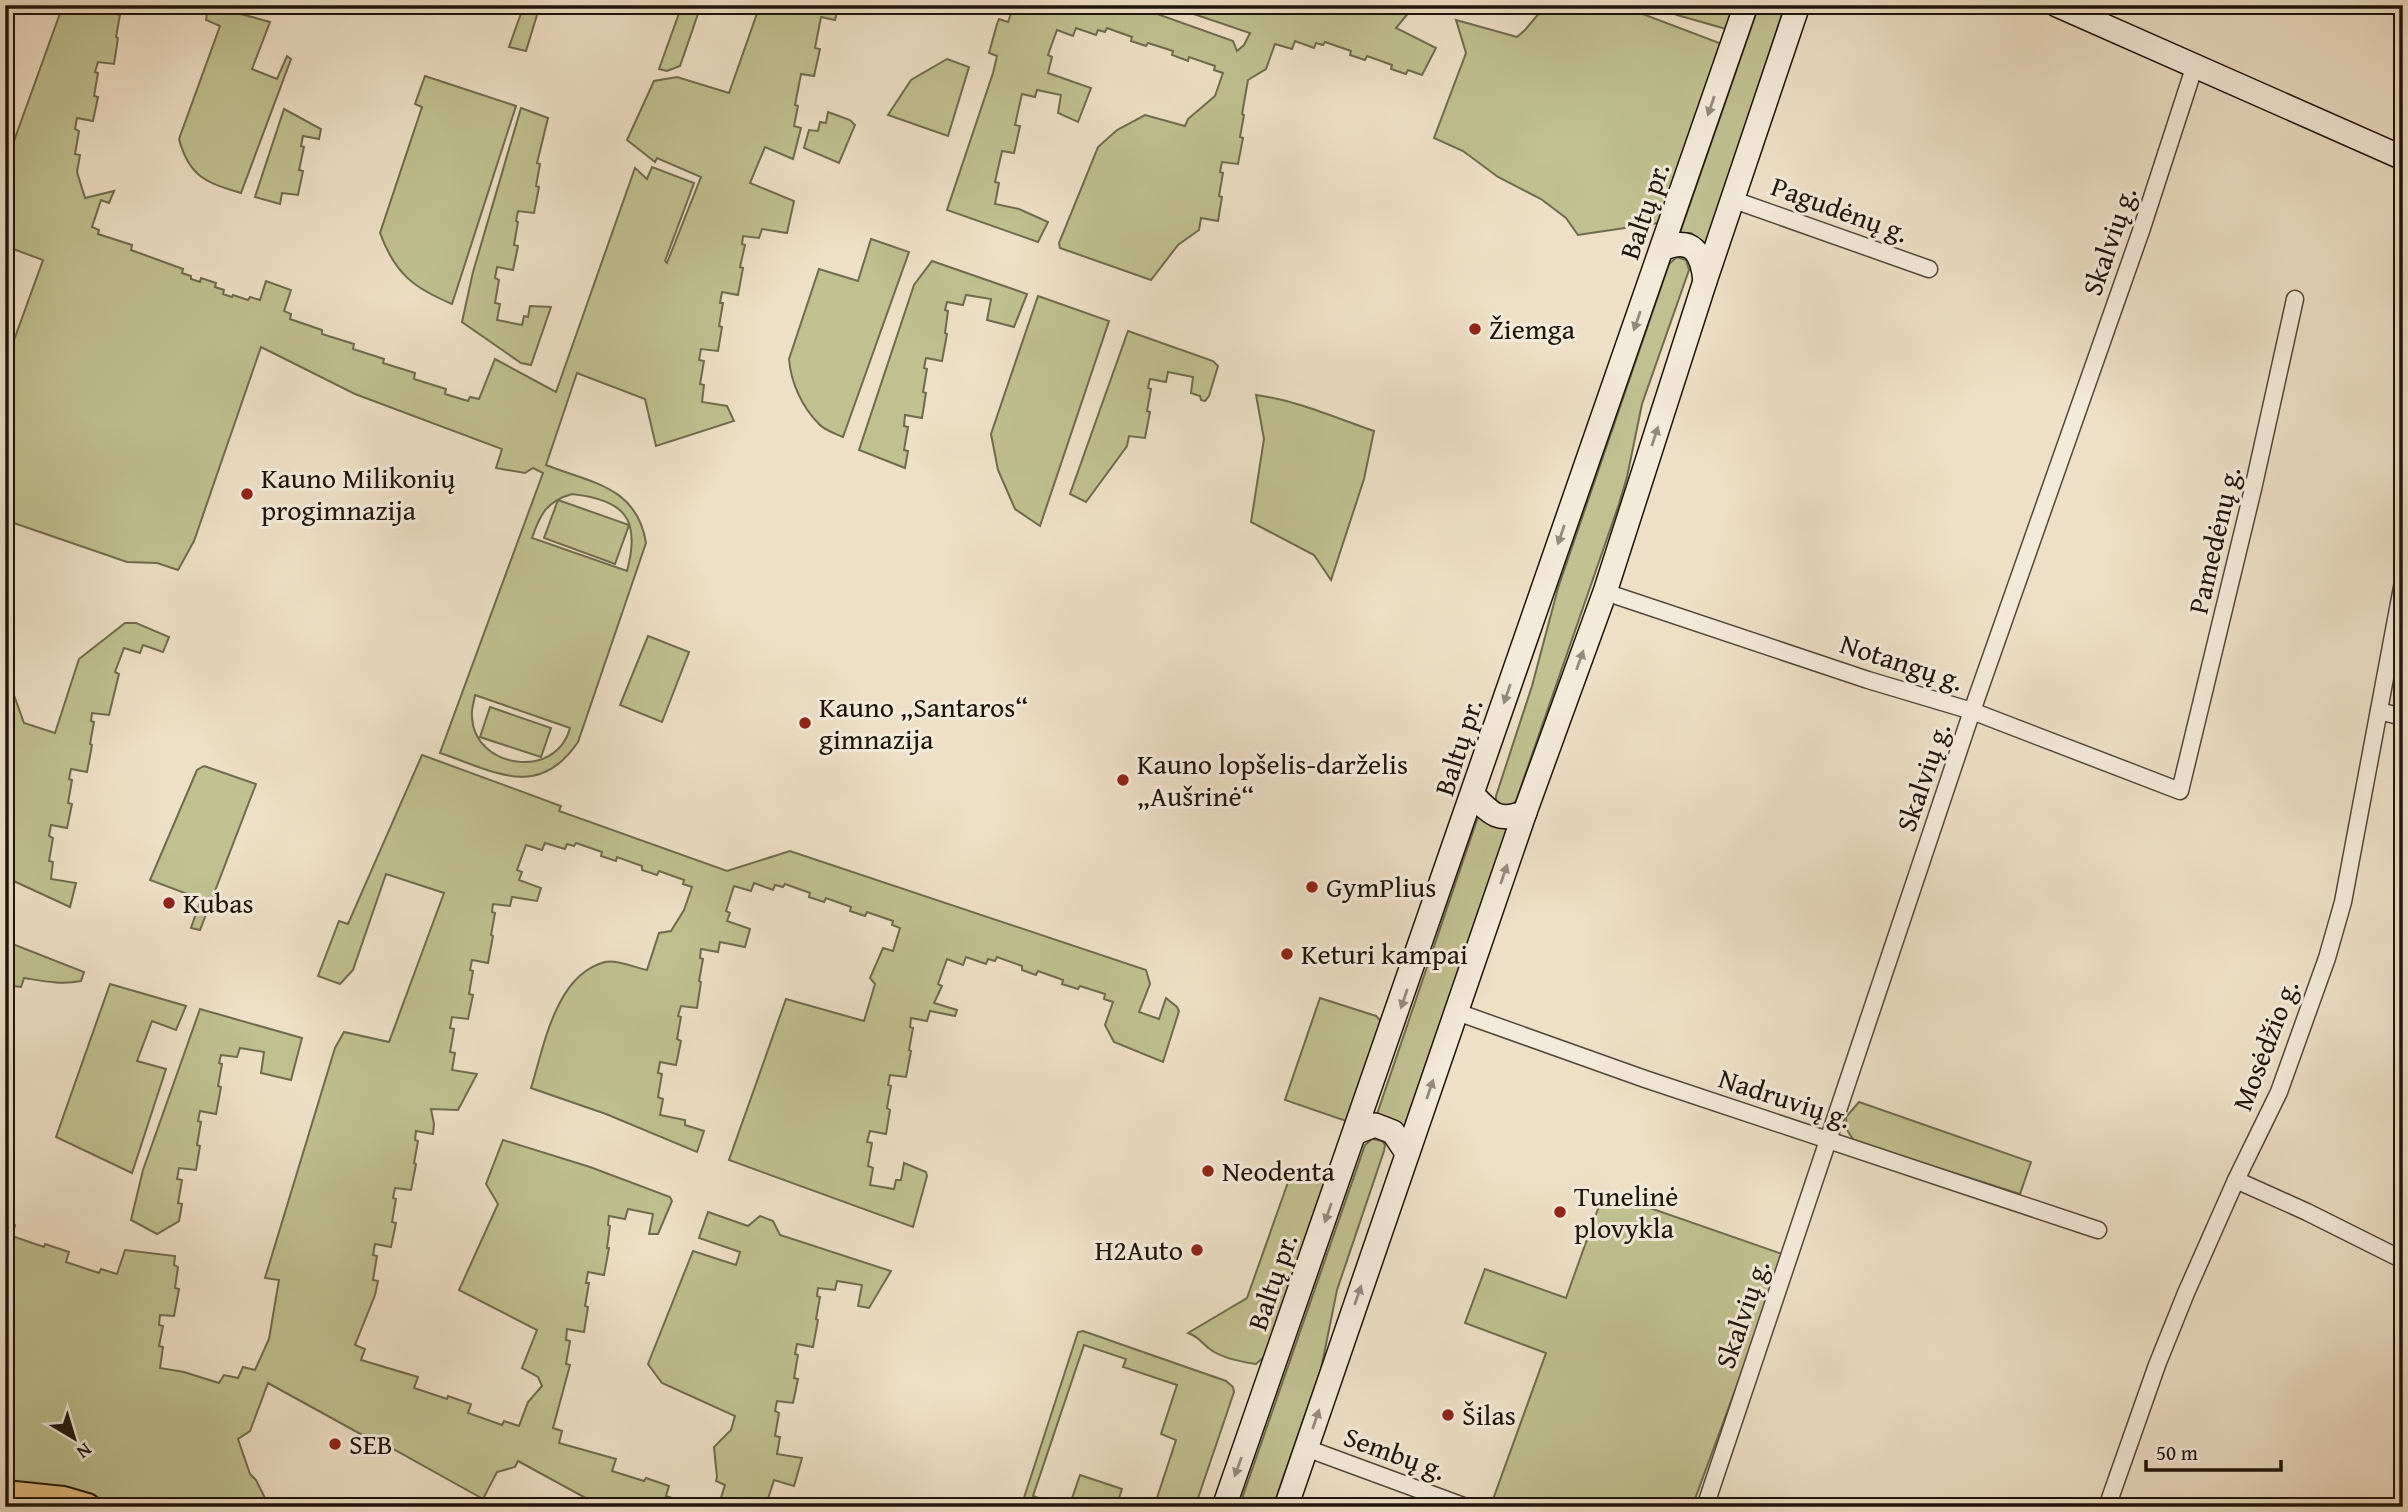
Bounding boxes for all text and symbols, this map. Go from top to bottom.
one-way arrow [1705,95,1716,116]
street label: Baltų pr. [1608,157,1679,265]
street label: Pagudėnų g. [1766,165,1914,252]
street label: Skalvių g. [2071,181,2146,301]
place label: Žiemga [1489,308,1576,349]
one-way arrow [1631,310,1642,331]
marker: Žiemga [1467,321,1483,337]
one-way arrow [1650,425,1661,446]
place label: Kauno Milikonių progimnazija [261,457,455,530]
street label: Pamedėnų g. [2177,462,2250,618]
marker: Kauno Milikonių progimnazija [239,486,255,502]
one-way arrow [1555,525,1566,546]
street label: Notangų g. [1835,622,1969,701]
one-way arrow [1575,649,1586,670]
one-way arrow [1501,684,1512,705]
place label: Kauno „Santaros“ gimnazija [819,686,1028,759]
street label: Baltų pr. [1423,693,1492,801]
marker: Kauno „Santaros“ gimnazija [797,715,813,731]
street label: Skalvių g. [1885,717,1960,837]
place label: Kauno lopšelis-darželis „Aušrinė“ [1137,743,1408,816]
marker: Kauno lopšelis-darželis „Aušrinė“ [1115,772,1131,788]
one-way arrow [1499,863,1510,884]
place label: GymPlius [1326,866,1436,907]
marker: GymPlius [1304,879,1320,895]
place label: Kubas [183,882,254,923]
marker: Kubas [161,895,177,911]
place label: Keturi kampai [1301,933,1468,974]
marker: Keturi kampai [1279,946,1295,962]
street label: Mosėdžio g. [2221,973,2308,1116]
one-way arrow [1398,988,1409,1009]
street label: Nadruvių g. [1714,1057,1857,1138]
one-way arrow [1425,1078,1436,1099]
place label: Neodenta [1222,1150,1335,1191]
marker: Neodenta [1200,1163,1216,1179]
place label: Tunelinė plovykla [1574,1175,1678,1248]
one-way arrow [1322,1203,1333,1224]
marker: Tunelinė plovykla [1552,1204,1568,1220]
street label: Baltų pr. [1236,1228,1307,1336]
place label: H2Auto [1095,1229,1183,1270]
marker: H2Auto [1189,1242,1205,1258]
street label: Skalvių g. [1704,1254,1779,1374]
one-way arrow [1353,1285,1364,1306]
place label: Šilas [1462,1394,1516,1435]
north arrow [38,1404,108,1474]
marker: Šilas [1440,1407,1456,1423]
one-way arrow [1311,1409,1322,1430]
street label: Sembų g. [1338,1415,1452,1490]
place label: SEB [349,1423,393,1464]
scale bar [2146,1428,2280,1472]
text: N [71,1436,98,1467]
marker: SEB [327,1436,343,1452]
text: 50 m [2156,1437,2198,1468]
one-way arrow [1232,1457,1243,1478]

